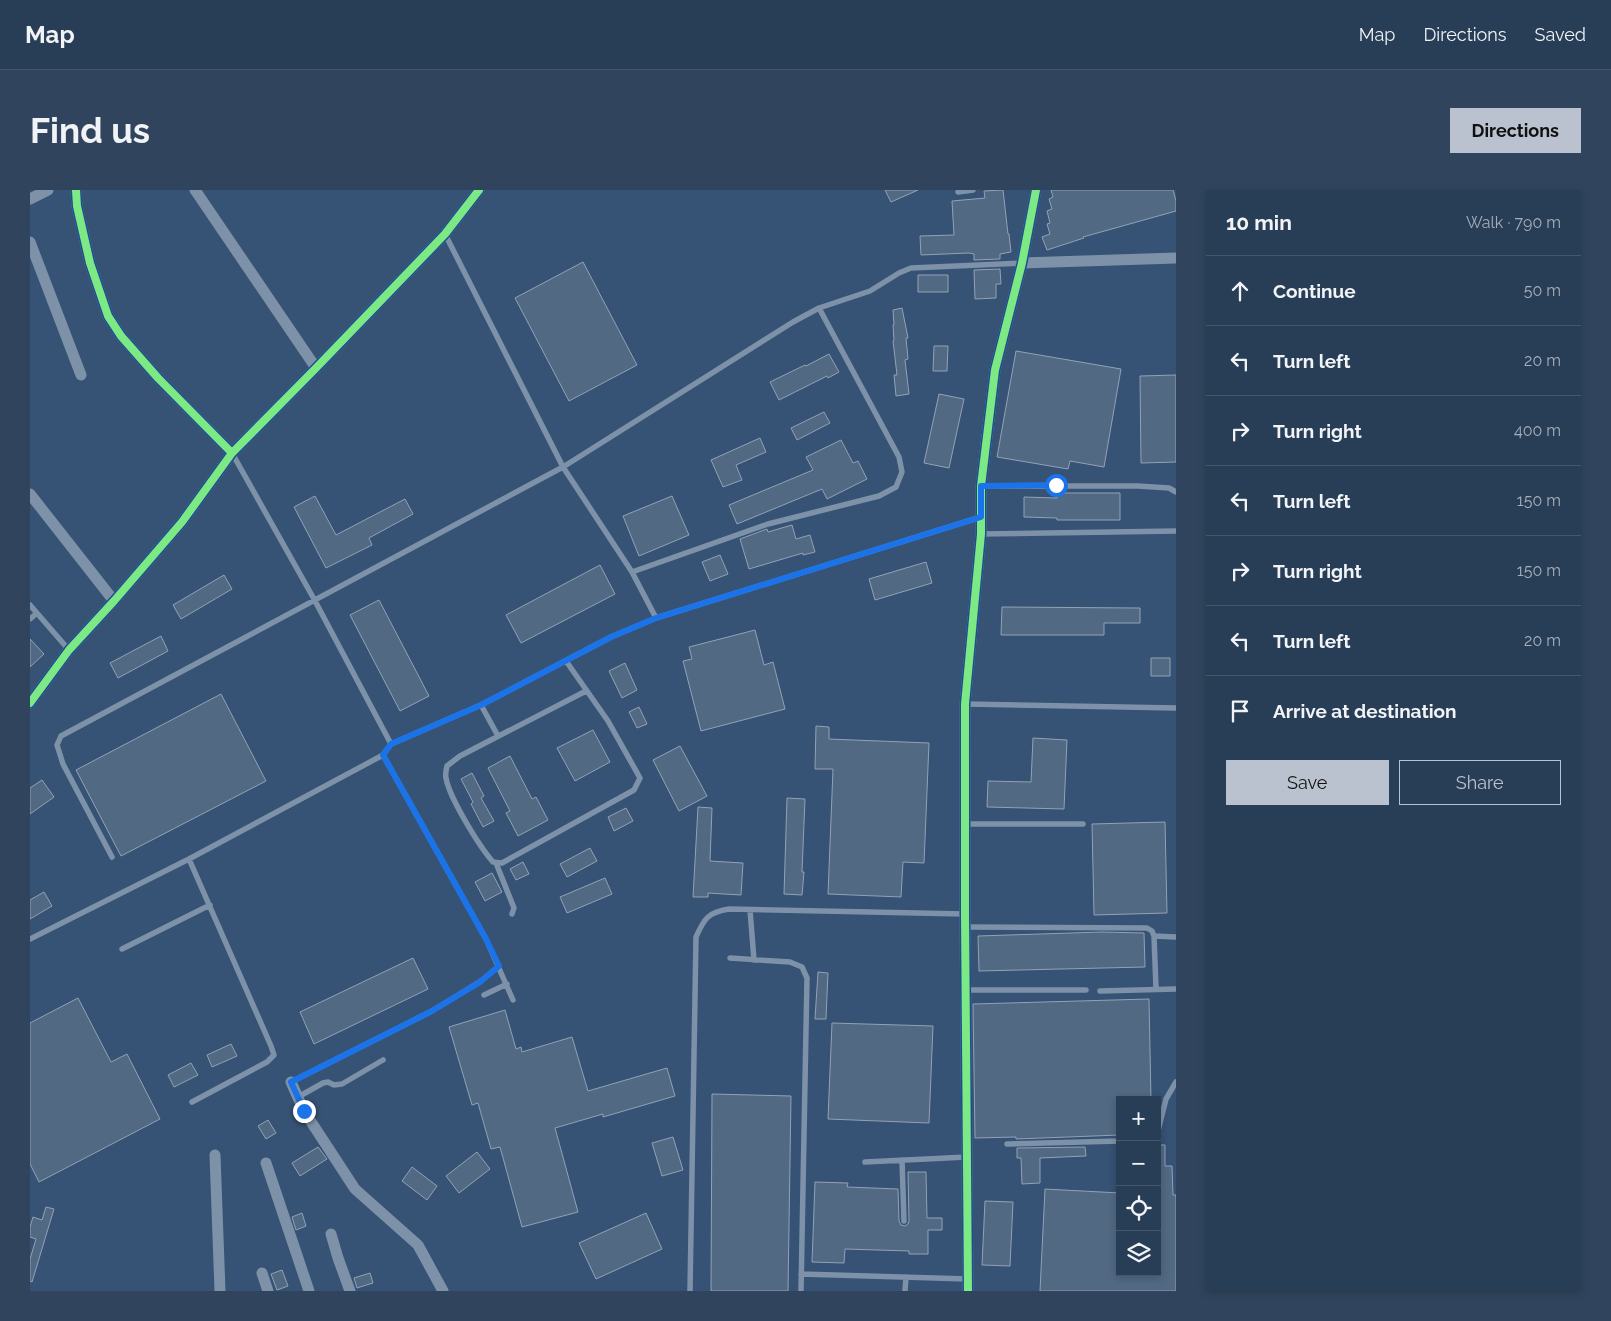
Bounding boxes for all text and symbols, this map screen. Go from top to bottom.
text: Map [25,20,75,49]
text: Map [1359,24,1395,45]
text: Directions [1423,24,1507,45]
text: Saved [1535,24,1586,45]
button: Directions [1450,108,1581,153]
text: Find us [30,110,150,151]
text: 10 min [1226,210,1292,235]
text: Walk · 790 m [1466,213,1561,232]
icon: ahead [1226,277,1254,305]
text: Continue [1273,280,1356,302]
text: 50 m [1524,281,1561,300]
icon: left [1226,347,1254,375]
text: Turn left [1273,350,1350,372]
text: 20 m [1524,351,1561,370]
icon: right [1226,417,1254,445]
text: Turn right [1273,420,1362,442]
text: 400 m [1514,421,1561,440]
route start [1045,474,1068,497]
icon: left [1226,487,1254,515]
text: Turn left [1273,490,1350,512]
text: 150 m [1517,491,1561,510]
icon: right [1226,557,1254,585]
text: Turn right [1273,560,1362,582]
text: 150 m [1517,561,1561,580]
icon: left [1226,627,1254,655]
text: Turn left [1273,630,1350,652]
text: 20 m [1524,631,1561,650]
icon: arrive [1226,697,1254,725]
text: Arrive at destination [1273,700,1457,722]
button: Save [1226,760,1389,805]
button: Share [1399,760,1561,805]
map controls [1116,1096,1161,1276]
button: + [1116,1096,1161,1141]
route end [293,1100,316,1123]
button: − [1116,1141,1161,1186]
button: locate [1116,1186,1161,1231]
button: layers [1116,1231,1161,1276]

